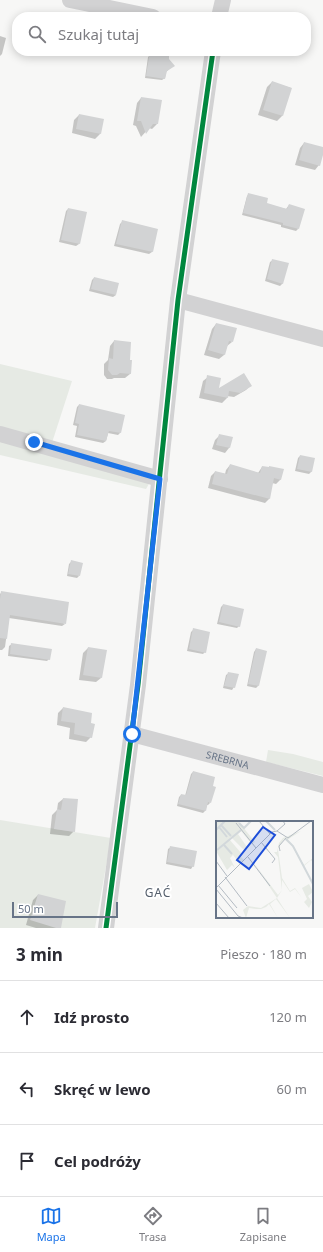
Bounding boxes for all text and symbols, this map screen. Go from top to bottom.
search box [12,12,311,56]
icon: search [26,23,48,45]
text: Szukaj tutaj [58,24,139,44]
route end [25,433,43,451]
route start [123,725,141,743]
street label: SREBRNA [205,747,251,772]
inset map [216,821,313,918]
district label: GAĆ [145,884,171,901]
scale bar [12,900,118,919]
text: 50 m [18,901,44,916]
text: 3 min [16,943,63,966]
text: Pieszo · 180 m [220,945,307,963]
icon: ahead [16,1006,38,1028]
text: Idź prosto [54,1007,129,1027]
text: 120 m [269,1008,307,1026]
icon: left [16,1078,38,1100]
text: Skręć w lewo [54,1079,151,1099]
text: 60 m [277,1080,307,1098]
icon: arrive [16,1150,38,1172]
text: Cel podróży [54,1151,141,1171]
tab: Mapa [37,1205,66,1244]
tab: Trasa [139,1205,167,1244]
tab: Zapisane [240,1205,286,1244]

